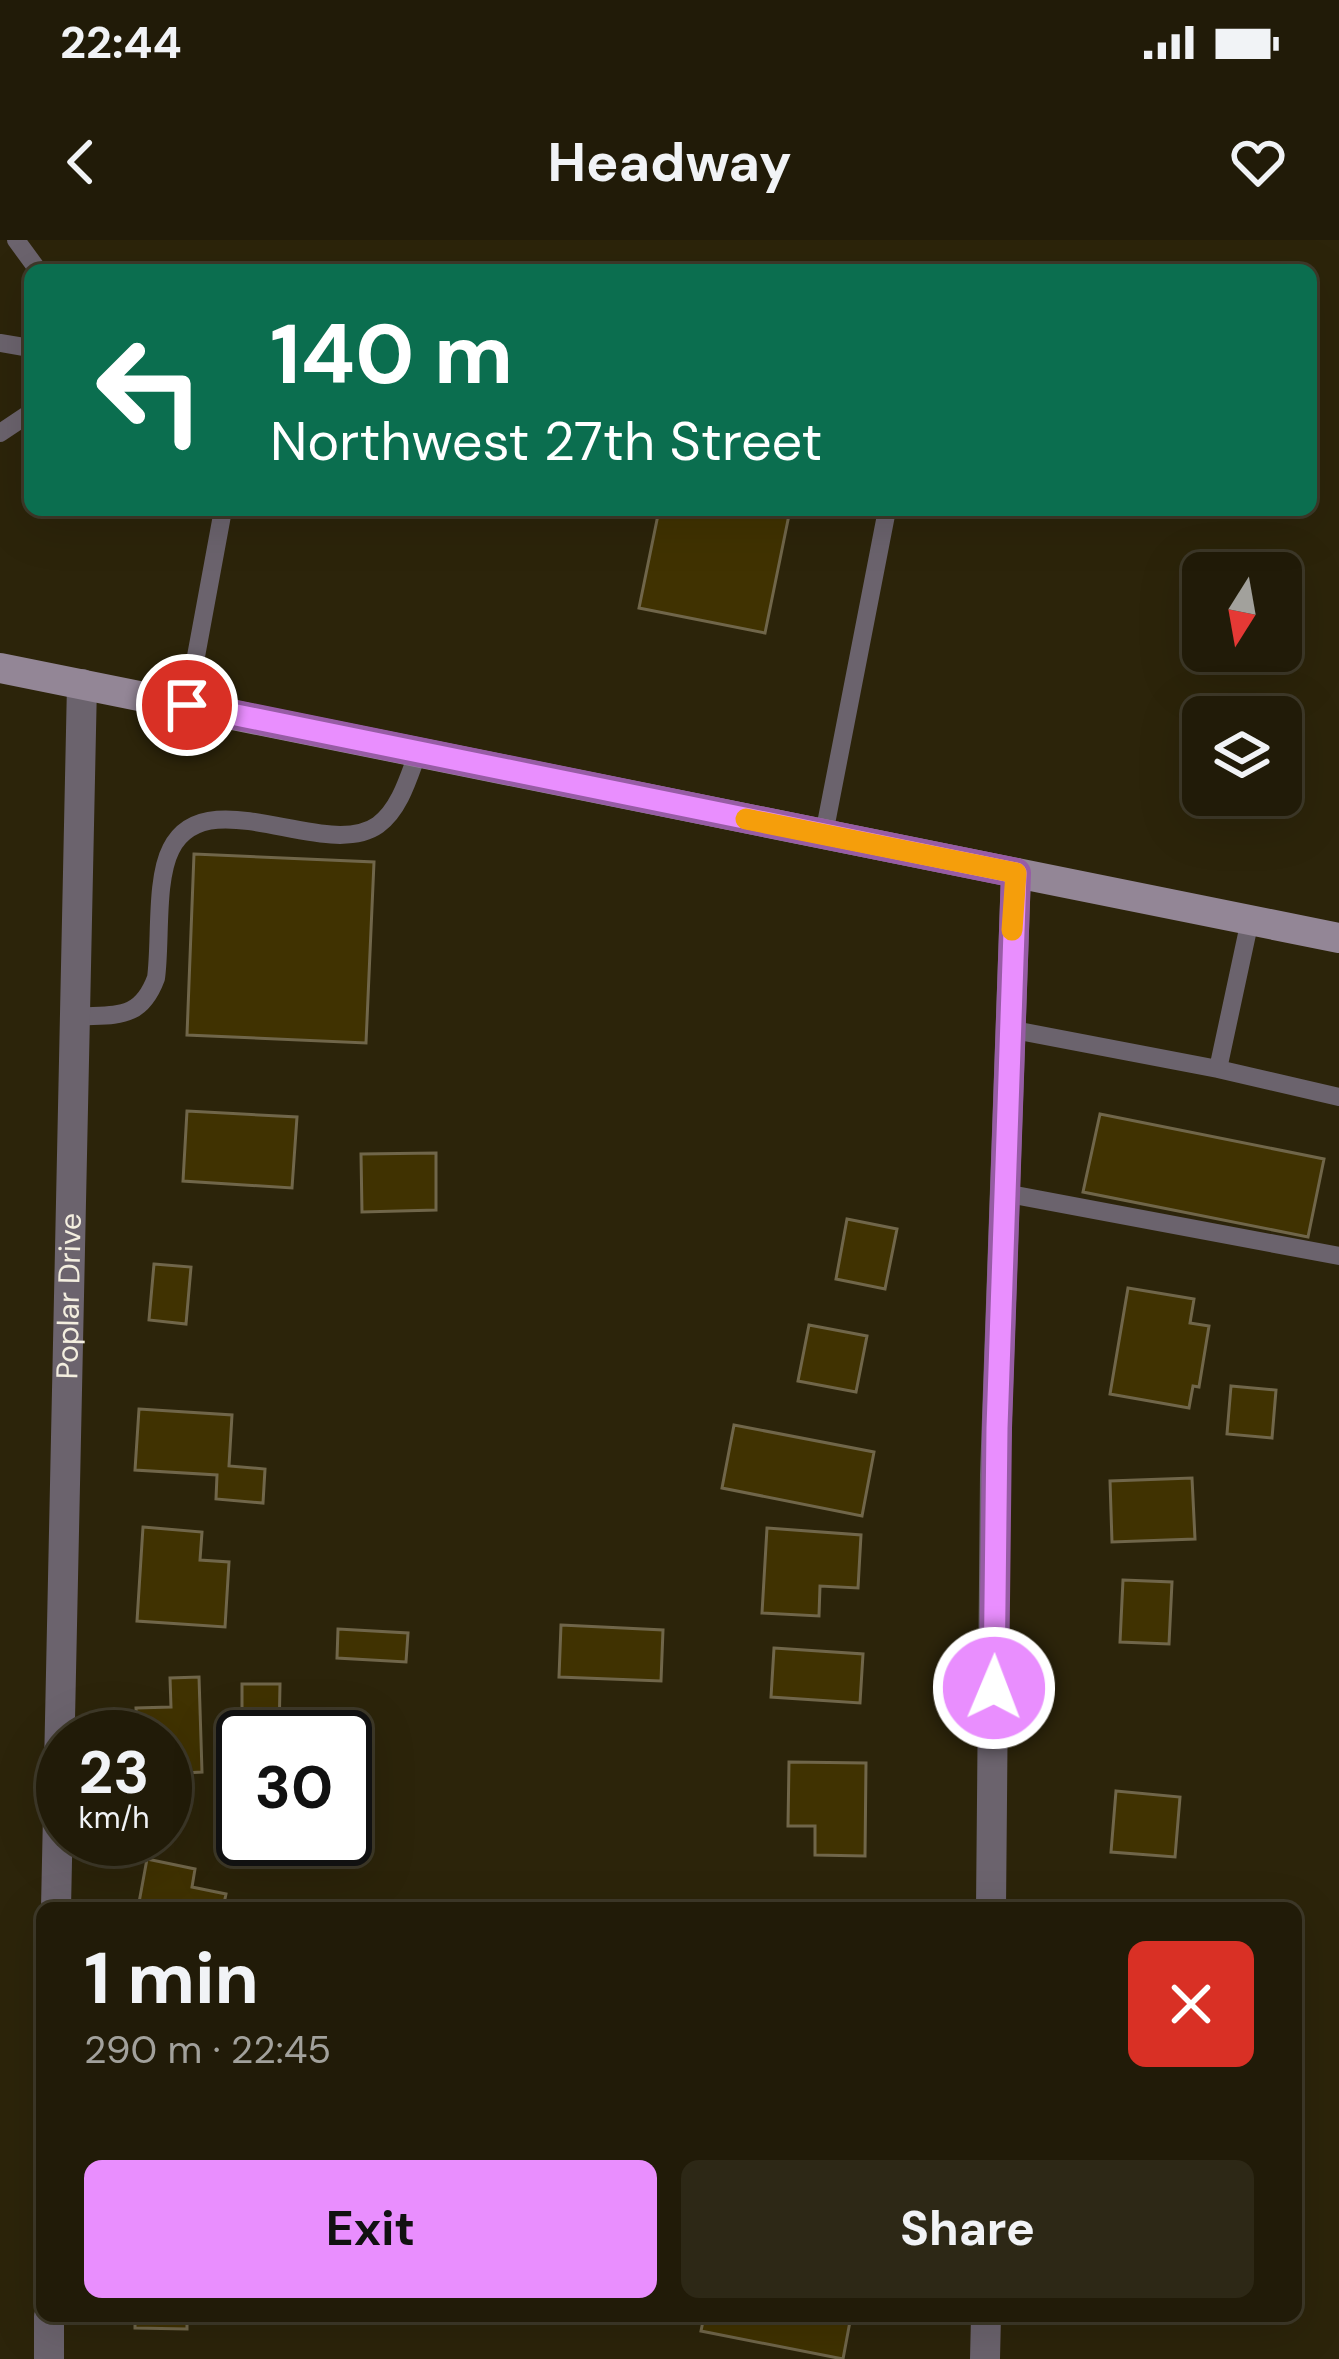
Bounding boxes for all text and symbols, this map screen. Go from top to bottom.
text: 22:44 [60,13,182,72]
text: Headway [547,127,792,198]
icon: back [48,129,114,195]
icon: heart [1225,129,1291,195]
text: 140 m [270,300,513,409]
icon: left [72,312,228,468]
text: Northwest 27th Street [270,406,822,477]
north arrow [1182,552,1302,672]
map controls [1182,552,1302,816]
pin [136,654,238,756]
icon: arrive [154,672,220,738]
button: layers [1182,696,1302,816]
street label: Poplar Drive [47,1213,90,1380]
position arrow [931,1625,1057,1751]
speed limit sign: 30 [216,1710,372,1866]
text: 23 [79,1733,149,1812]
text: km/h [79,1798,149,1837]
text: 1 min [84,1932,259,2025]
button: close [1128,1941,1254,2067]
text: 290 m · 22:45 [84,2024,331,2075]
button: Exit [84,2160,657,2298]
button: Share [681,2160,1254,2298]

